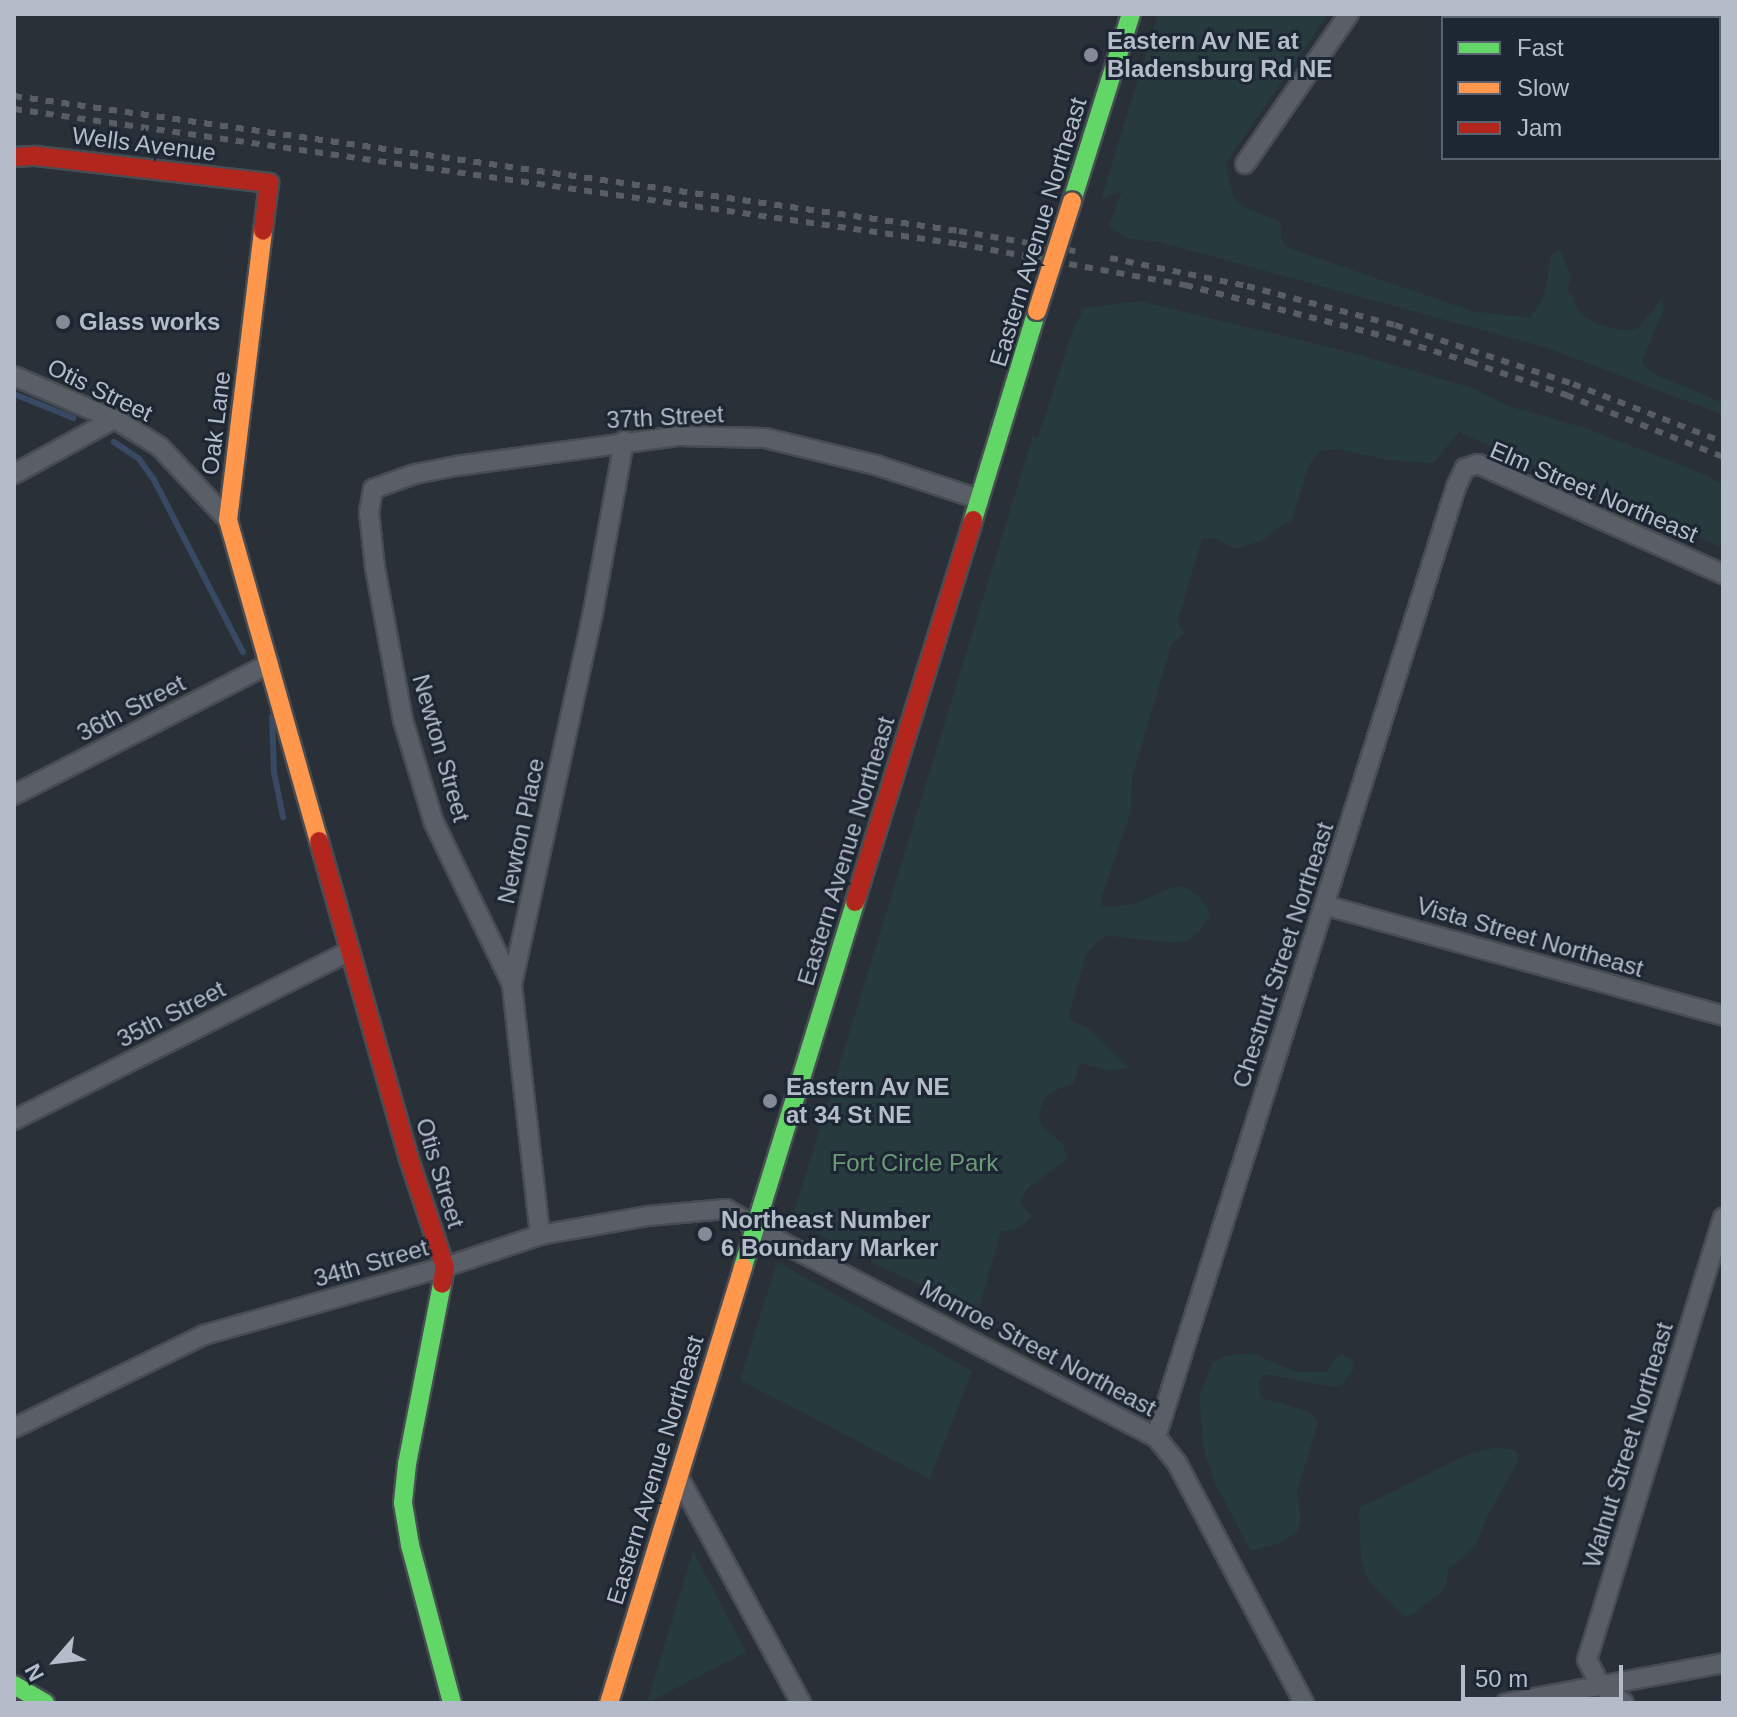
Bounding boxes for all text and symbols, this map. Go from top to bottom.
legend [1441,16,1721,160]
place label: Eastern Av NE at Bladensburg Rd NE [1107,27,1332,83]
text: Fast [1517,34,1564,61]
marker: Eastern Av NE at Bladensburg Rd NE [1082,46,1100,64]
text: Slow [1517,74,1569,101]
street label: Eastern Avenue Northeast [983,93,1093,371]
text: Jam [1517,114,1562,141]
street label: Wells Avenue [70,121,218,167]
place label: Glass works [79,308,220,336]
marker: Glass works [54,313,72,331]
street label: Otis Street [43,352,157,428]
street label: Oak Lane [195,370,237,476]
street label: 37th Street [606,400,724,434]
street label: Elm Street Northeast [1486,435,1702,549]
street label: 36th Street [72,669,190,747]
street label: Newton Street [406,671,476,825]
street label: Eastern Avenue Northeast [791,712,901,990]
street label: Newton Place [492,756,550,906]
street label: Chestnut Street Northeast [1226,819,1340,1091]
street label: Vista Street Northeast [1413,891,1647,983]
street label: 35th Street [112,975,230,1053]
place label: Eastern Av NE at 34 St NE [786,1073,951,1129]
marker: Eastern Av NE at 34 St NE [761,1092,779,1110]
street label: Otis Street [410,1115,470,1231]
park label: Fort Circle Park [832,1149,998,1177]
place label: Northeast Number 6 Boundary Marker [721,1206,938,1262]
marker: Northeast Number 6 Boundary Marker [696,1225,714,1243]
street label: 34th Street [311,1233,431,1293]
street label: Monroe Street Northeast [915,1274,1161,1422]
street label: Walnut Street Northeast [1577,1319,1679,1571]
street label: Eastern Avenue Northeast [600,1331,710,1609]
north arrow [16,1621,96,1701]
scale bar [1465,1649,1627,1699]
text: N [20,1660,49,1685]
text: 50 m [1475,1665,1528,1692]

